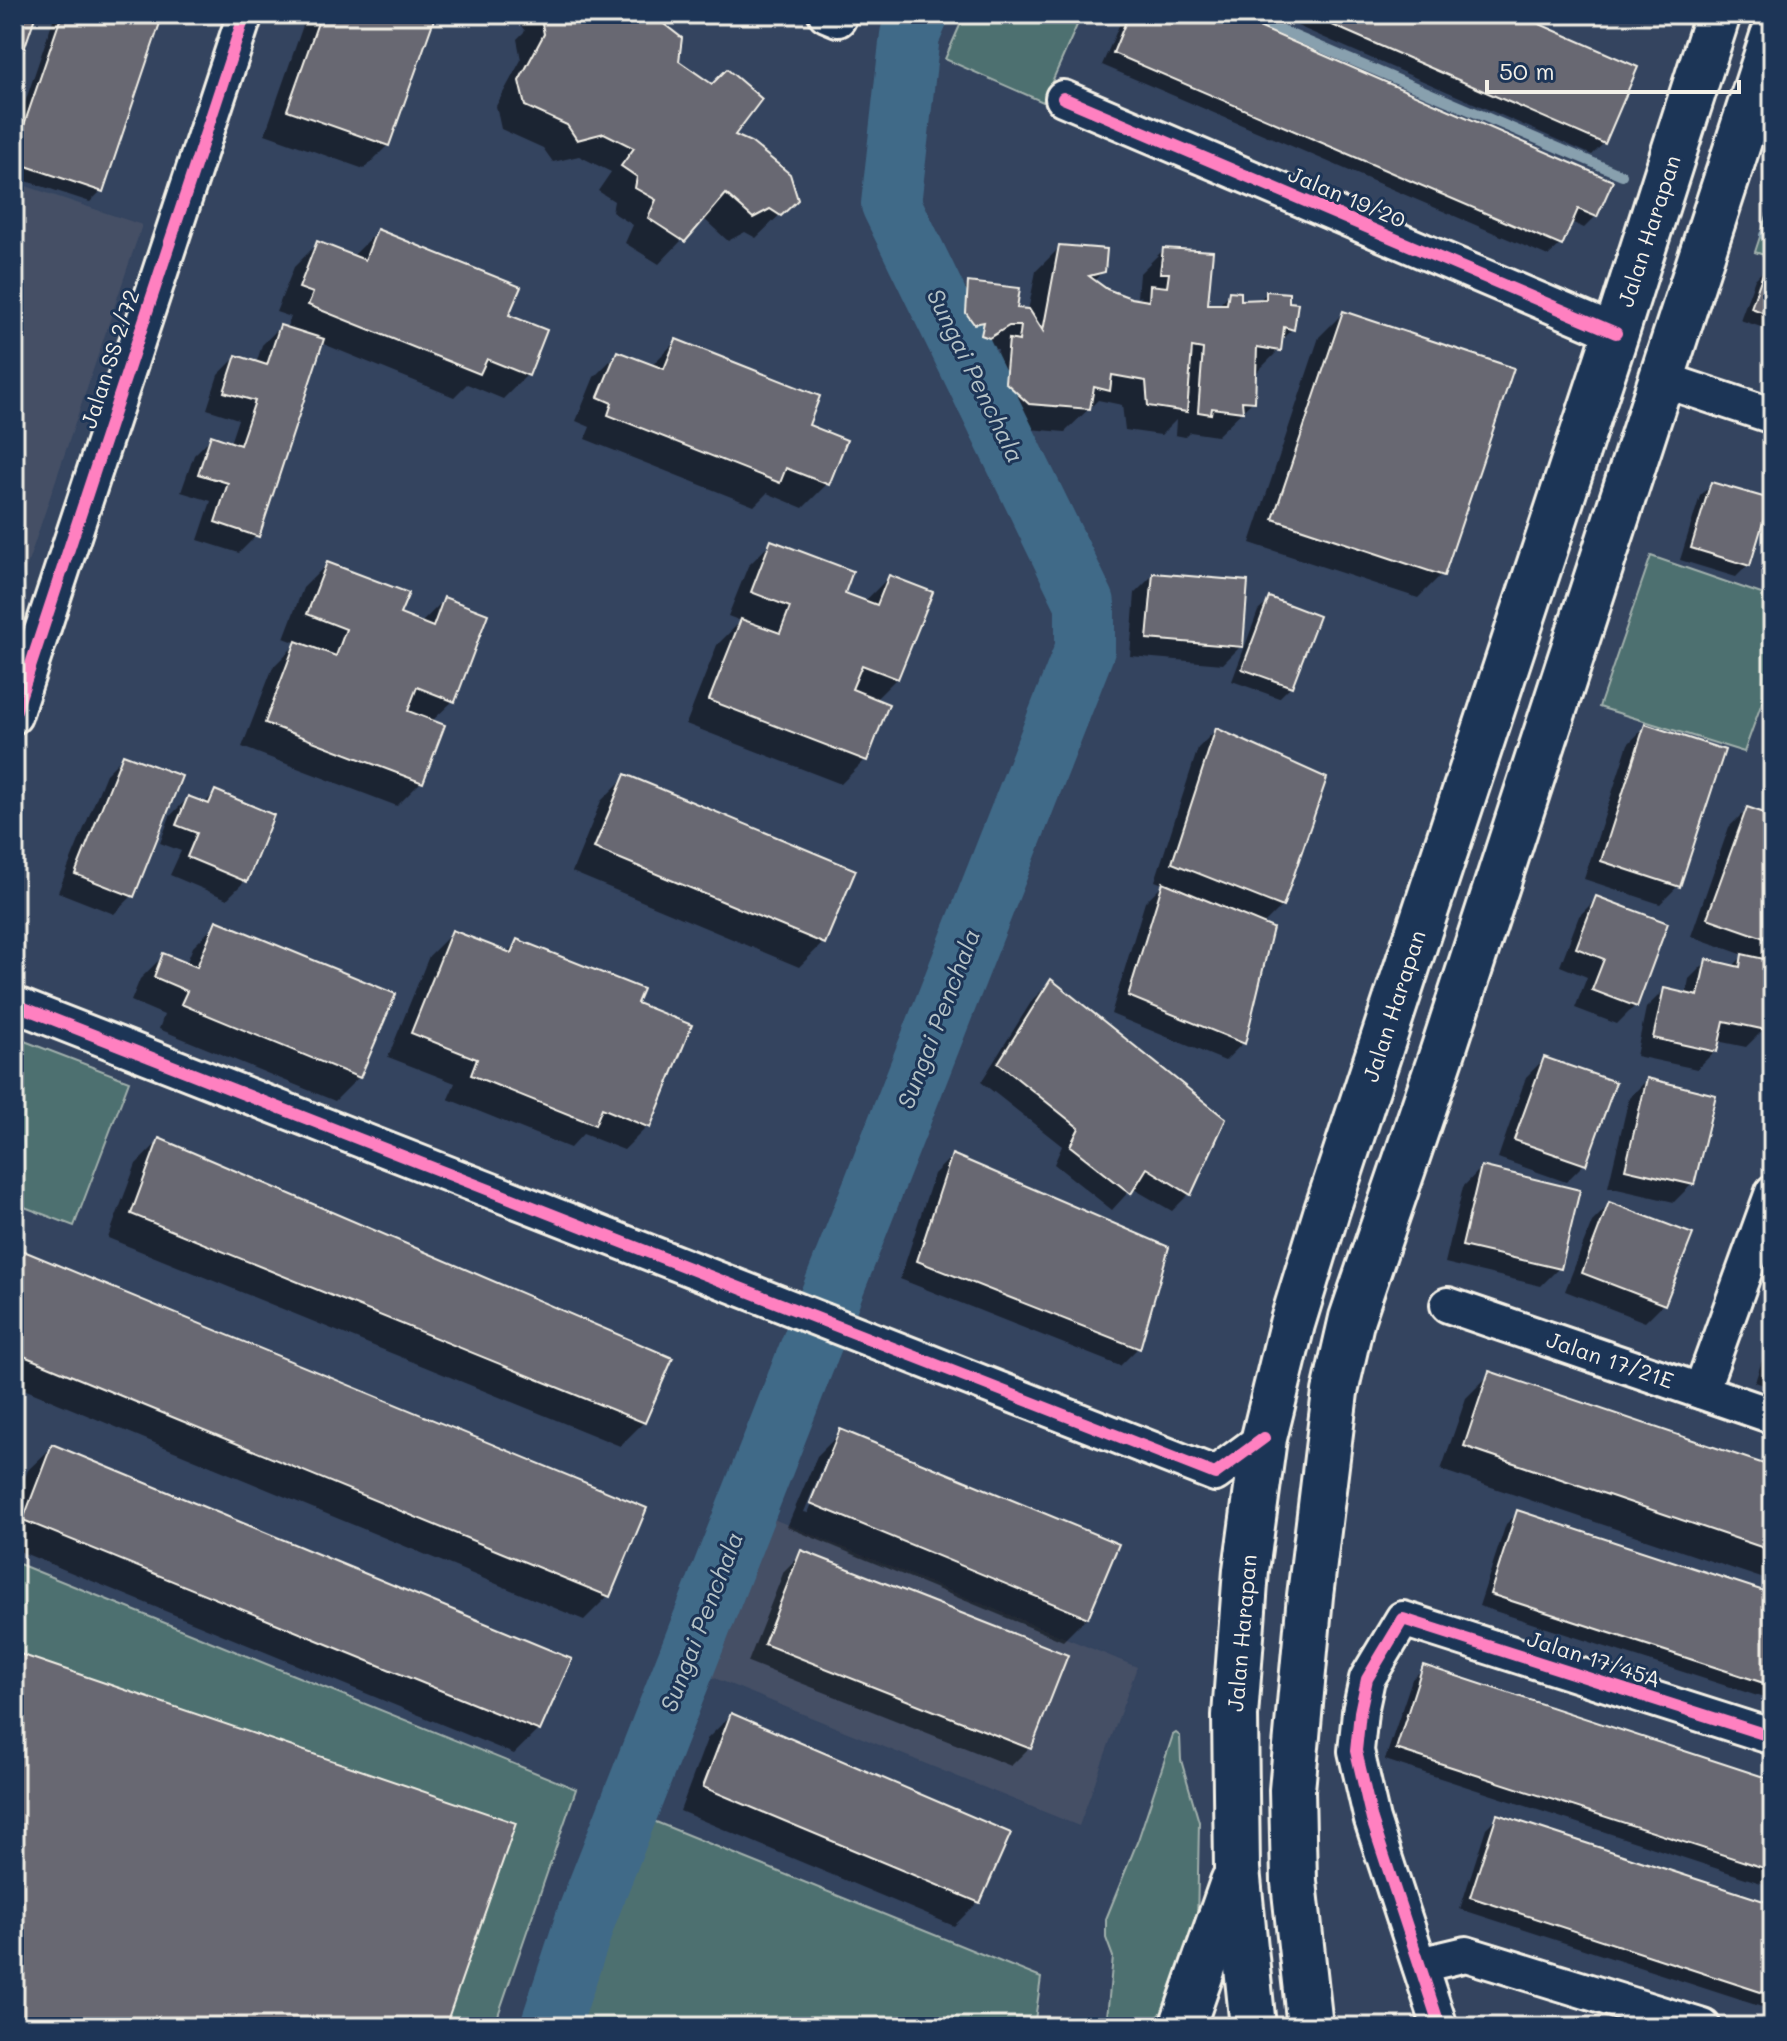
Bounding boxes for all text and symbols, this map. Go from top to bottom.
scale bar [1487,44,1739,94]
text: 50 m [1499,55,1555,86]
street label: Jalan Harapan [1610,151,1687,310]
street label: Jalan 19/20 [1284,159,1410,234]
water label: Sungai Penchala [921,283,1032,468]
street label: Jalan SS 2/72 [73,286,146,432]
water label: Sungai Penchala [889,924,986,1113]
street label: Jalan Harapan [1355,926,1432,1085]
street label: Jalan 17/21E [1543,1324,1678,1395]
water label: Sungai Penchala [652,1527,749,1716]
street label: Jalan Harapan [1220,1553,1263,1713]
street label: Jalan 17/45A [1524,1623,1665,1694]

